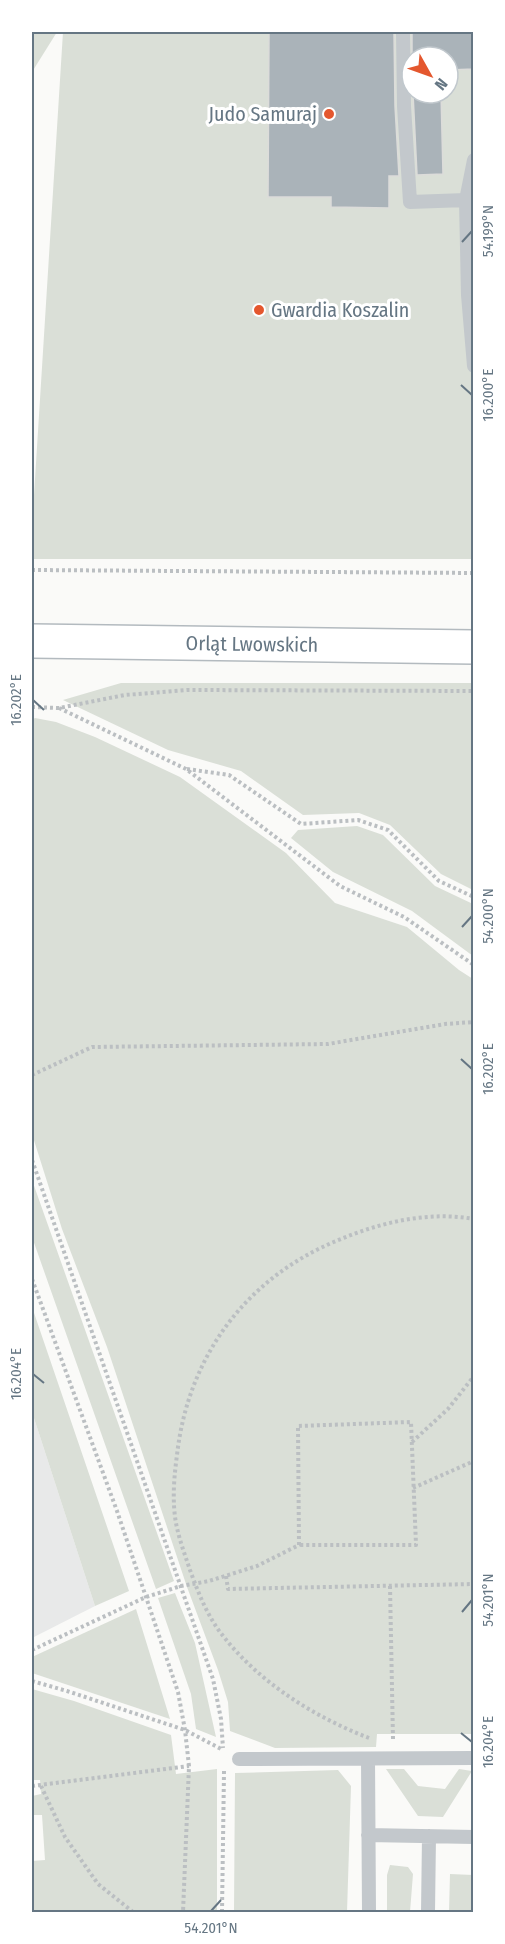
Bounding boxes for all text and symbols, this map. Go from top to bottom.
north arrow [400,45,460,105]
text: N [431,75,451,94]
place label: Judo Samuraj [209,102,317,126]
marker: Judo Samuraj [322,107,336,121]
text: 54.199°N [479,205,497,257]
place label: Gwardia Koszalin [271,298,409,322]
marker: Gwardia Koszalin [252,303,266,317]
text: 16.200°E [479,369,497,421]
street label: Orląt Lwowskich [186,631,318,657]
text: 16.202°E [7,674,25,726]
text: 54.200°N [479,888,497,944]
text: 16.202°E [479,1043,497,1095]
text: 16.204°E [7,1348,25,1400]
text: 54.201°N [479,1573,497,1627]
text: 16.204°E [479,1716,497,1768]
text: 54.201°N [184,1919,238,1937]

